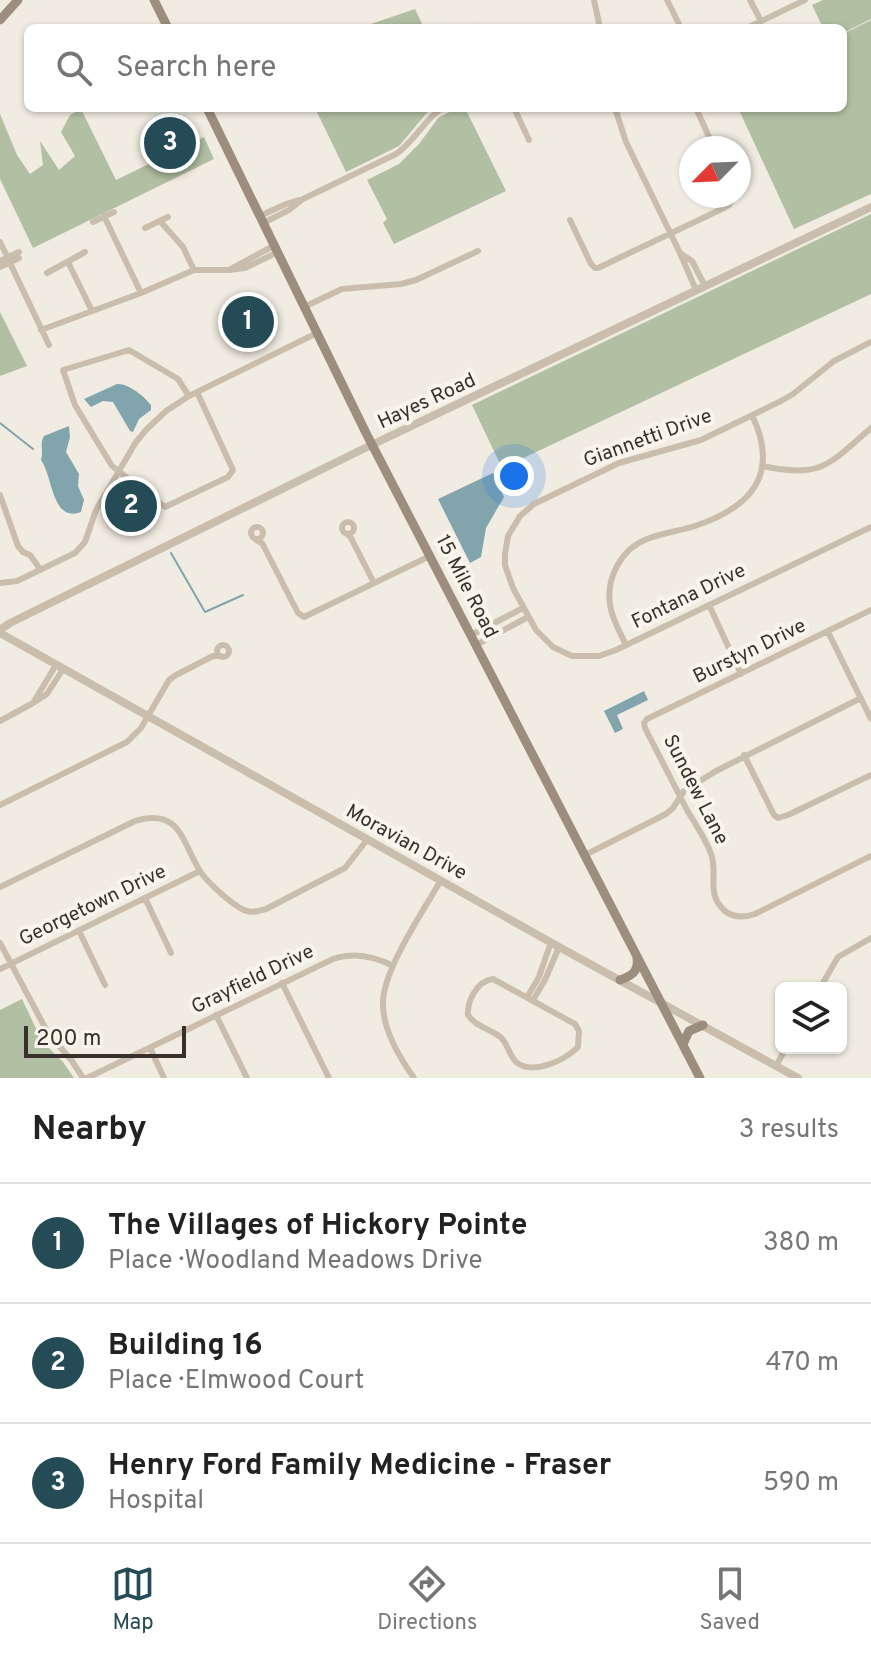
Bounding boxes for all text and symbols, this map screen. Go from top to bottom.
search box [24,24,847,112]
icon: search [52,46,96,90]
text: Search here [116,50,276,87]
pin: 3 [144,113,196,173]
north arrow [679,136,751,208]
pin: 1 [222,292,274,352]
street label: Hayes Road [374,368,480,436]
street label: Giannetti Drive [580,404,716,474]
your location [494,456,534,496]
pin: 2 [105,476,157,536]
street label: 15 Mile Road [429,531,503,643]
street label: Fontana Drive [628,558,750,636]
street label: Burstyn Drive [689,613,811,691]
street label: Sundew Lane [656,731,734,849]
street label: Moravian Drive [341,799,471,887]
street label: Georgetown Drive [15,859,171,953]
street label: Grayfield Drive [187,939,319,1021]
map controls [775,982,847,1054]
button: layers [775,982,847,1054]
scale bar [24,1022,186,1058]
text: 200 m [36,1026,101,1053]
text: Nearby [32,1109,147,1152]
text: 3 results [739,1114,839,1147]
text: The Villages of Hickory Pointe [108,1208,527,1245]
text: 1 [53,1227,63,1260]
text: 380 m [763,1227,839,1260]
text: Place · Woodland Meadows Drive [108,1245,483,1278]
text: Building 16 [108,1328,263,1365]
text: 2 [50,1347,66,1380]
text: 470 m [765,1347,839,1380]
text: Place · Elmwood Court [108,1365,364,1398]
text: Henry Ford Family Medicine - Fraser [108,1448,611,1485]
text: 3 [50,1467,66,1500]
text: 590 m [763,1467,839,1500]
text: Hospital [108,1485,204,1518]
tab: Map [111,1562,155,1637]
tab: Directions [377,1562,477,1637]
tab: Saved [699,1562,760,1637]

